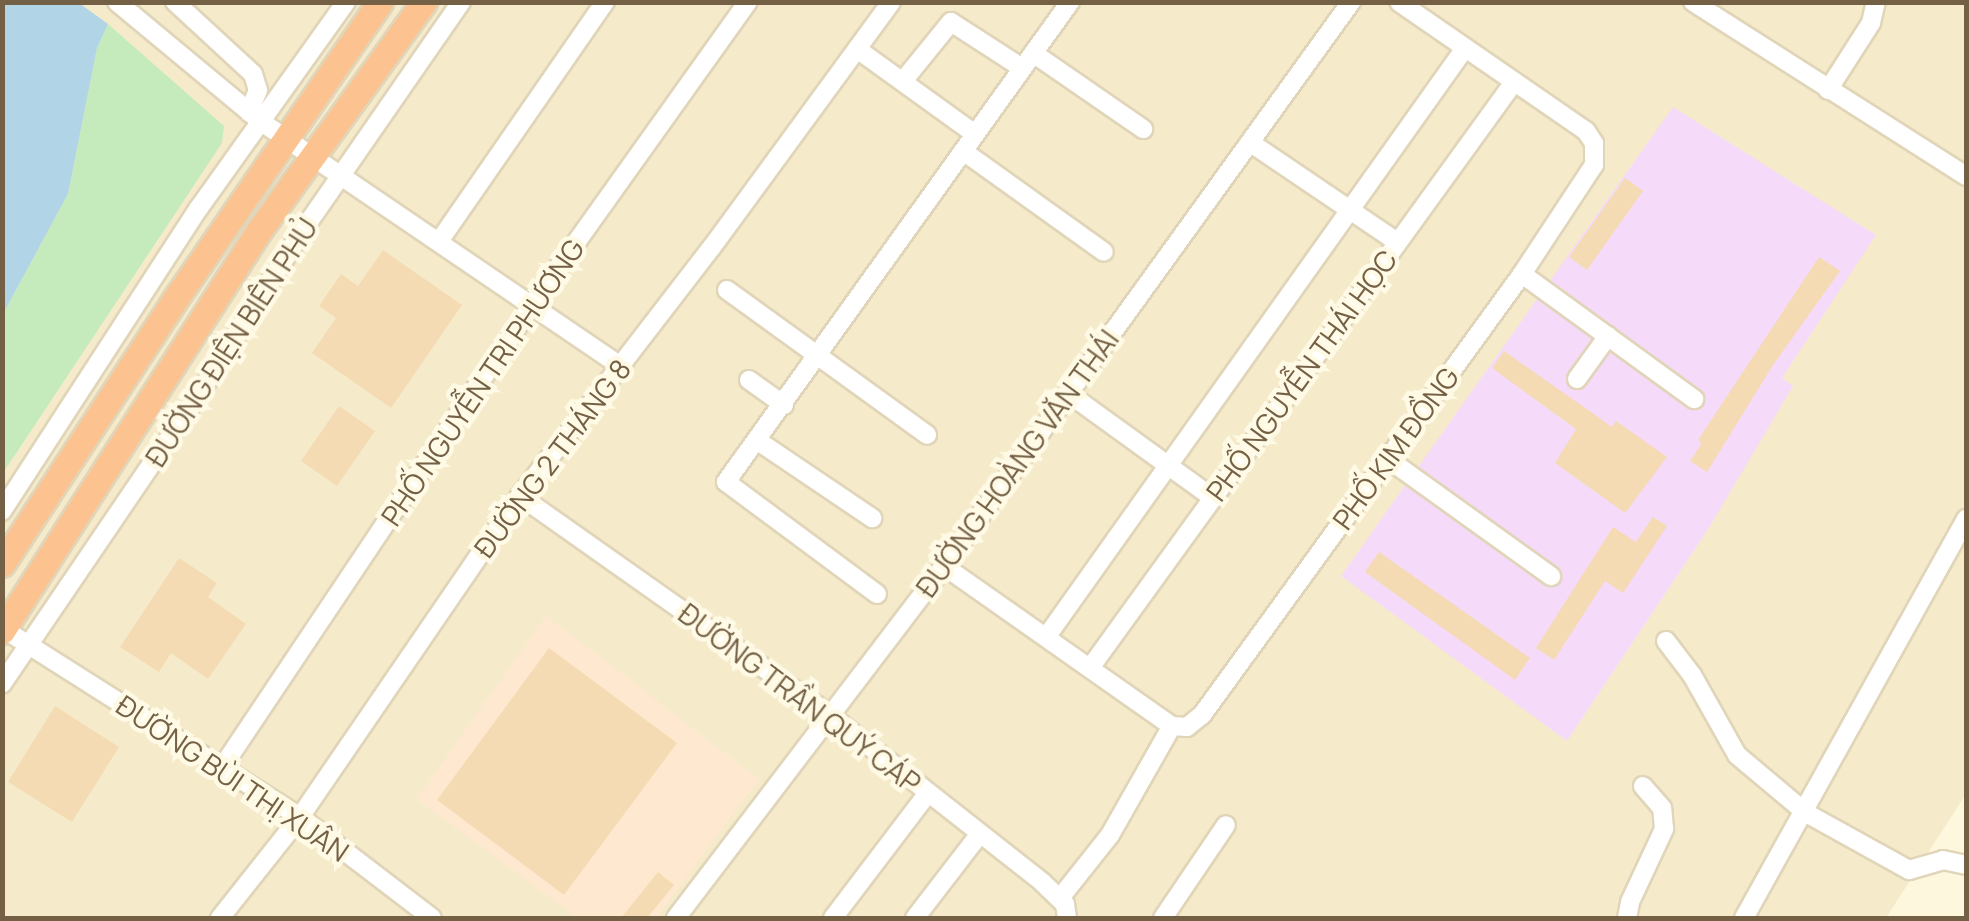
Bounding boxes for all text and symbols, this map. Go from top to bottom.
street label: ĐƯỜNG ĐIỆN BIÊN PHỦ [138,212,324,472]
street label: PHỐ NGUYỄN TRI PHƯƠNG [374,232,590,532]
street label: PHỐ NGUYỄN THÁI HỌC [1199,243,1403,507]
street label: ĐƯỜNG HOÀNG VĂN THÁI [909,323,1125,603]
street label: ĐƯỜNG 2 THÁNG 8 [467,352,637,564]
street label: PHỐ KIM ĐỒNG [1325,360,1465,536]
street label: ĐƯỜNG TRẦN QUÝ CÁP [672,596,928,800]
street label: ĐƯỜNG BÙI THỊ XUÂN [111,688,355,868]

